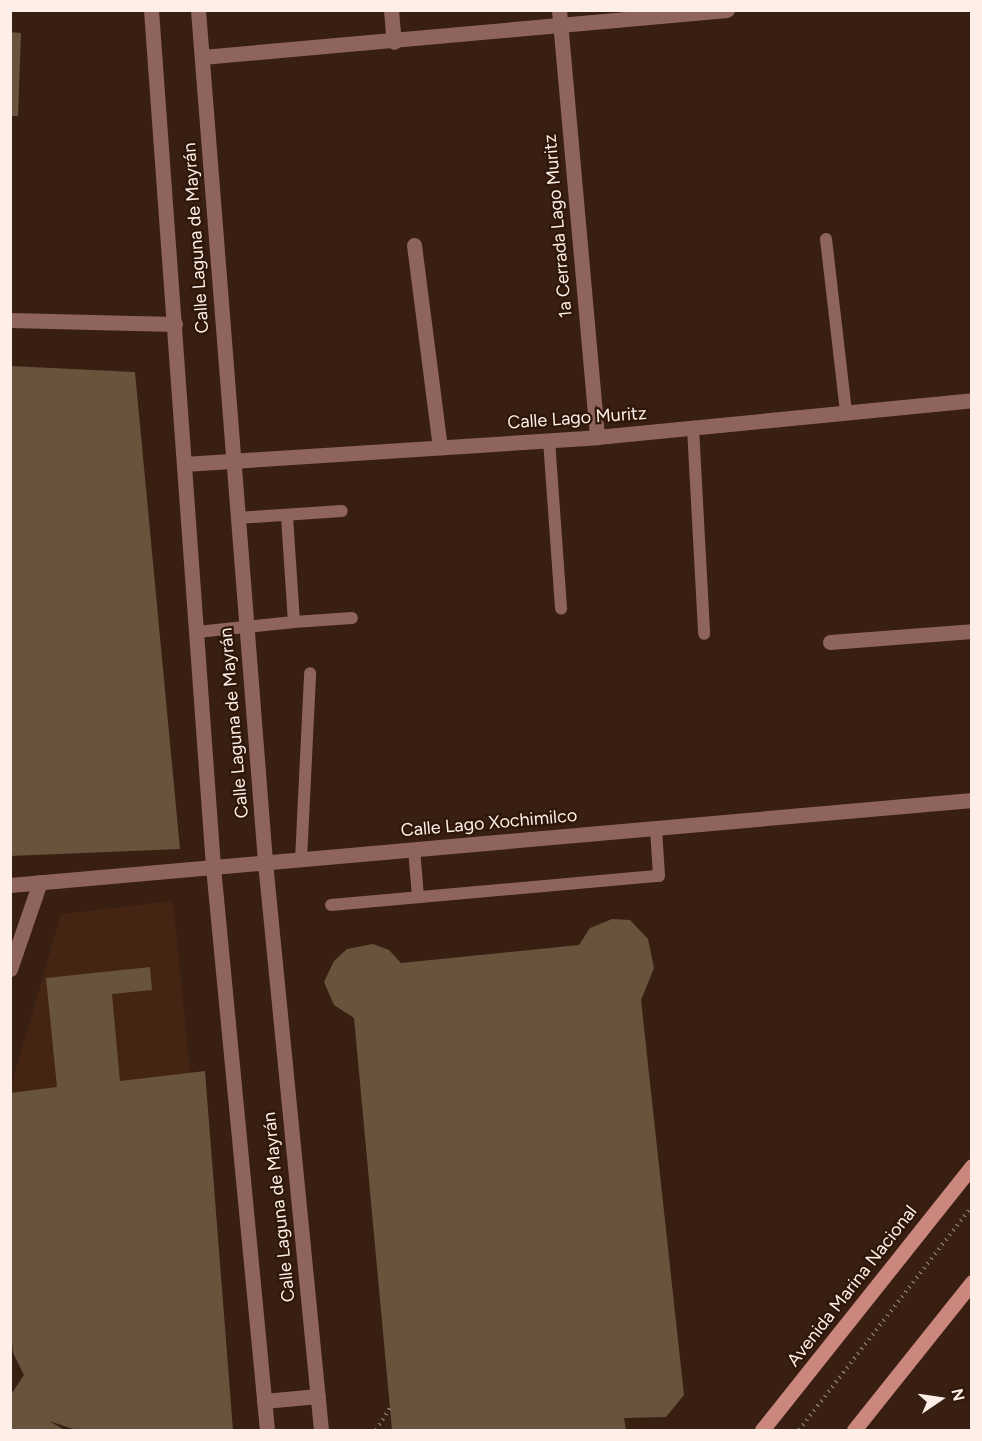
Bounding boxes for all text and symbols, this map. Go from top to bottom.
street label: 1a Cerrada Lago Muritz [539,133,577,319]
street label: Calle Laguna de Mayrán [179,142,213,334]
street label: Calle Lago Muritz [507,402,647,434]
street label: Calle Laguna de Mayrán [215,627,253,819]
street label: Calle Lago Xochimilco [400,805,578,841]
street label: Calle Laguna de Mayrán [258,1111,300,1303]
street label: Avenida Marina Nacional [782,1201,922,1371]
north arrow [910,1369,970,1429]
text: N [947,1387,969,1403]

